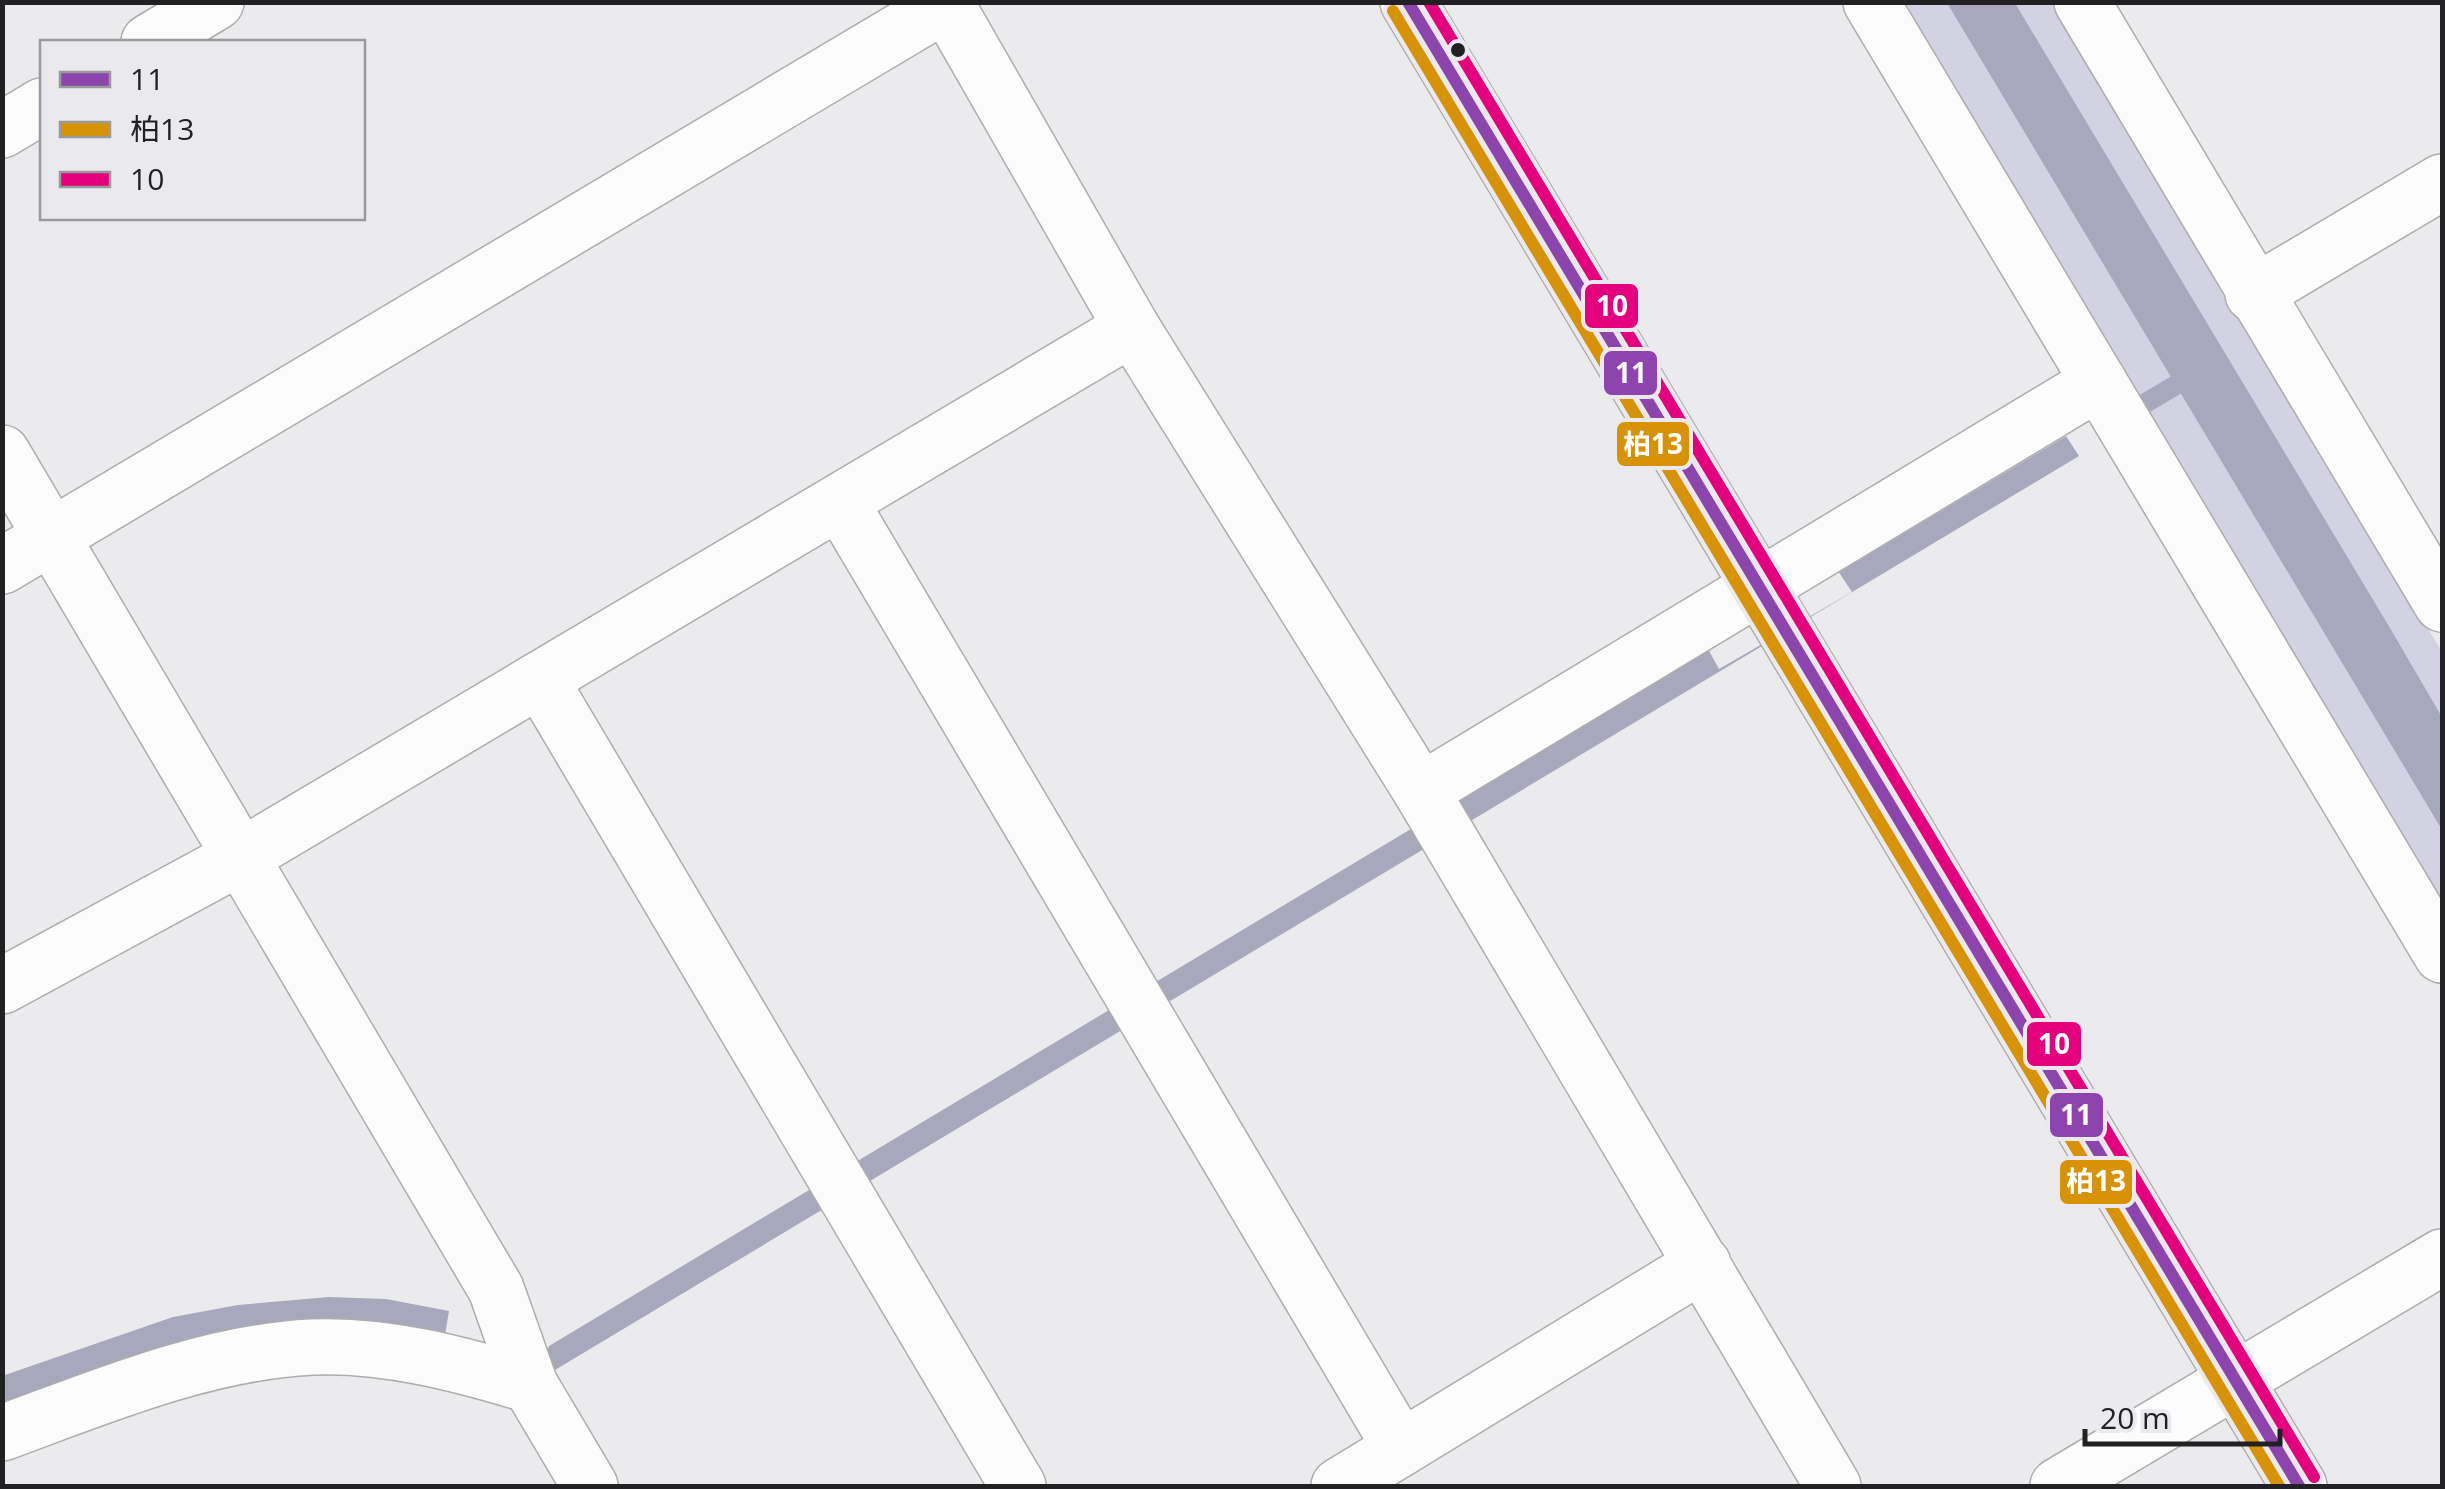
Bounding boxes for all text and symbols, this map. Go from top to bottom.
legend [40,40,365,220]
unlabelled marker [1448,40,1468,60]
text: 11 [130,58,164,99]
text: 柏13 [130,108,194,149]
text: 10 [130,158,164,199]
line badge: 10 [1583,282,1640,330]
text: 10 [1596,286,1628,324]
line badge: 11 [1602,349,1659,397]
text: 11 [1615,353,1647,391]
line badge: 柏13 [1615,420,1691,468]
text: 柏13 [1623,424,1683,462]
line badge: 10 [2025,1020,2083,1068]
text: 10 [2038,1024,2070,1062]
line badge: 11 [2048,1091,2105,1139]
text: 11 [2060,1095,2092,1133]
line badge: 柏13 [2058,1158,2134,1206]
text: 柏13 [2066,1161,2126,1199]
scale bar [2085,1384,2280,1446]
text: 20 m [2100,1397,2170,1438]

